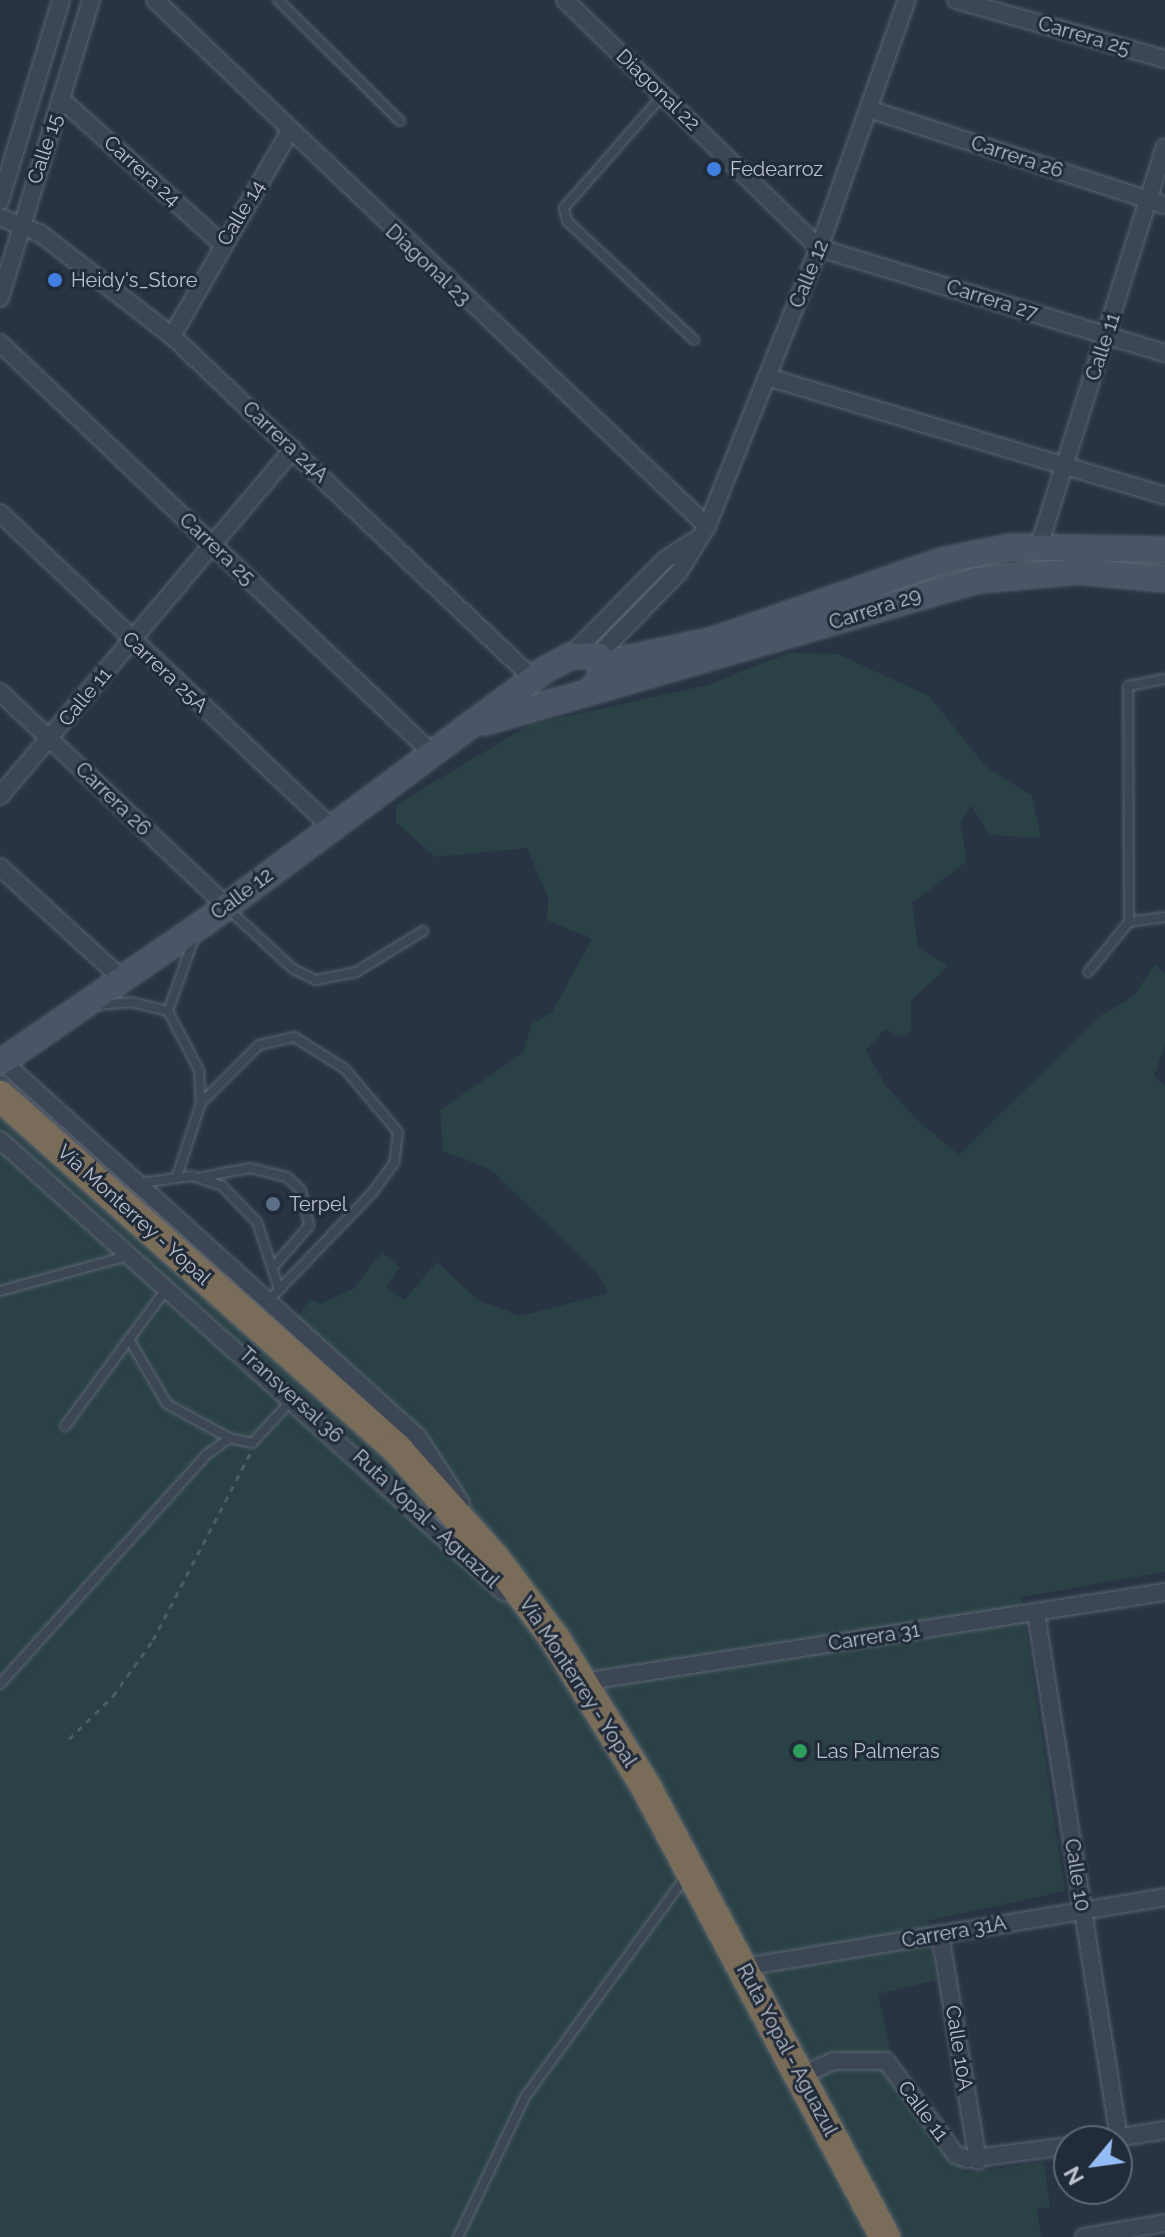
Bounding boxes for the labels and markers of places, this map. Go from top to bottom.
place label: Fedearroz [730,157,823,181]
marker: Fedearroz [705,160,723,178]
place label: Heidy's_Store [71,268,197,292]
marker: Heidy's_Store [46,271,64,289]
place label: Terpel [289,1192,347,1216]
marker: Terpel [264,1195,282,1213]
place label: Las Palmeras [816,1739,940,1763]
marker: Las Palmeras [791,1742,809,1760]

